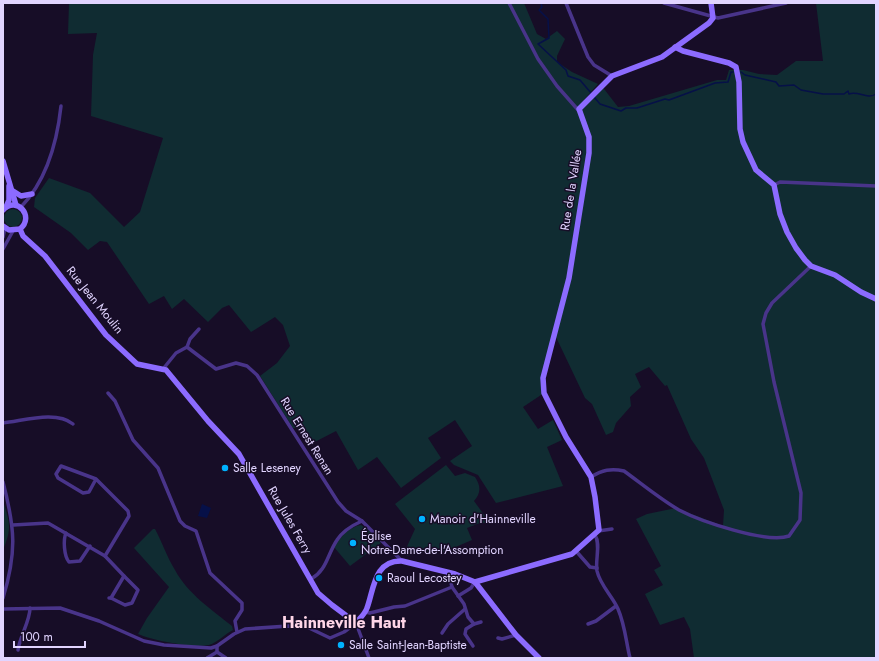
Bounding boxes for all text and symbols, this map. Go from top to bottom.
street label: Rue de la Vallée [556,148,586,232]
street label: Rue Jean Moulin [62,262,128,338]
street label: Rue Ernest Renan [276,394,338,478]
place label: Salle Leseney [233,459,302,477]
marker: Salle Leseney [220,463,230,473]
street label: Rue Jules Ferry [263,483,317,558]
place label: Manoir d'Hainneville [430,510,536,528]
marker: Manoir d'Hainneville [417,514,427,524]
place label: Église Notre-Dame-de-l'Assomption [361,527,503,559]
marker: Église Notre-Dame-de-l'Assomption [348,538,358,548]
place label: Raoul Lecostey [387,569,462,587]
marker: Raoul Lecostey [374,573,384,583]
district label: Hainneville Haut [282,611,407,634]
scale bar [14,623,85,649]
text: 100 m [20,628,53,646]
place label: Salle Saint-Jean-Baptiste [349,636,467,654]
marker: Salle Saint-Jean-Baptiste [336,640,346,650]

